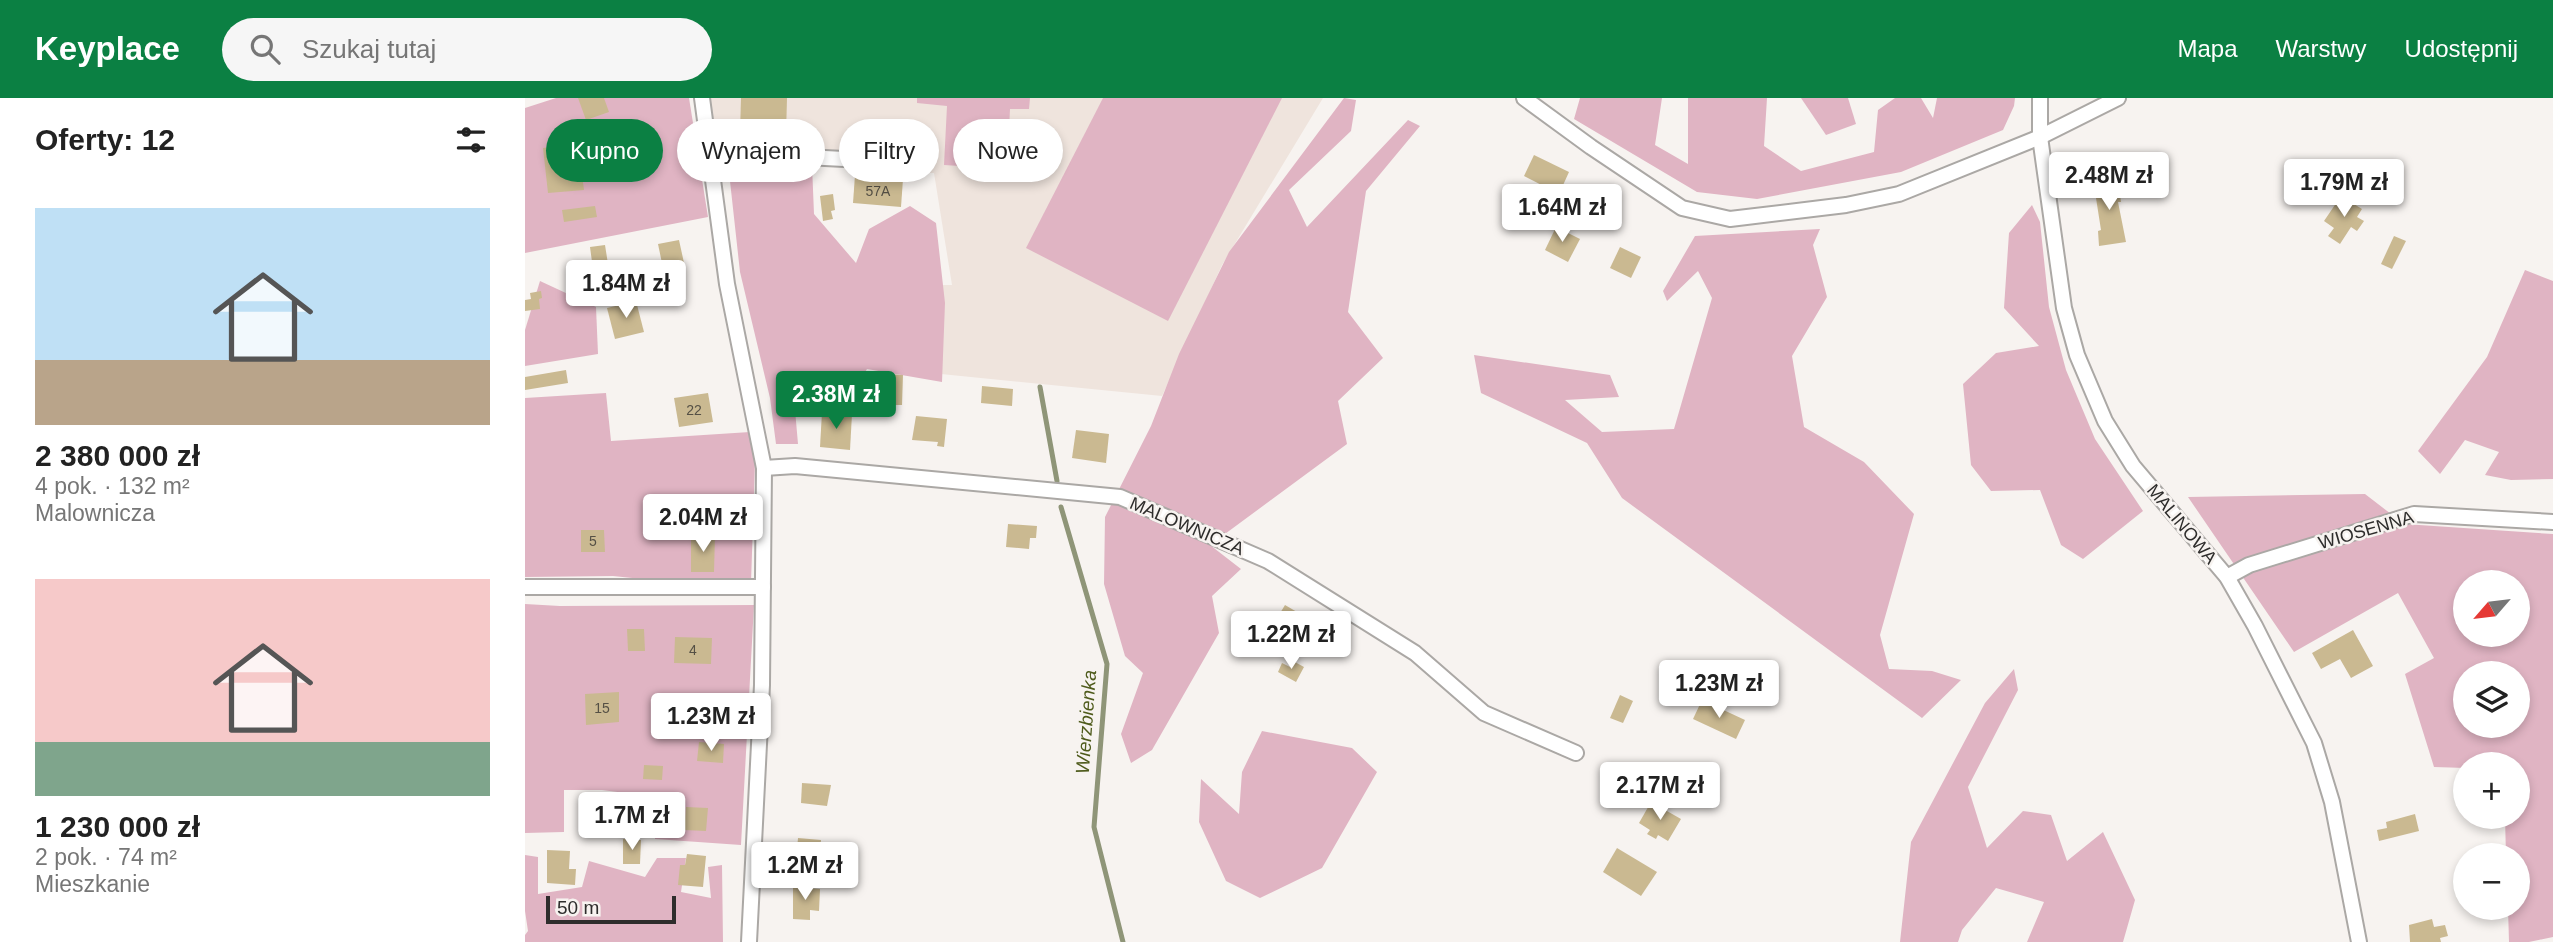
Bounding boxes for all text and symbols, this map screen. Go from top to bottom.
search box [222,18,712,81]
text: Keyplace [35,30,180,67]
icon: search [246,30,284,68]
text: Szukaj tutaj [302,34,436,64]
text: Mapa [2177,35,2237,62]
text: Warstwy [2275,35,2367,62]
text: Udostępnij [2405,35,2518,62]
chip: Kupno [546,119,663,182]
chip: Wynajem [677,119,825,182]
chip: Filtry [839,119,939,182]
chip: Nowe [953,119,1063,182]
icon: filters [452,121,490,159]
text: Oferty: 12 [35,123,175,156]
pin: 2.48M zł [2037,152,2181,212]
pin: 1.79M zł [2272,159,2416,219]
text: 2.48M zł [2065,162,2153,188]
text: 1.79M zł [2300,169,2388,195]
house number: 57A [866,183,891,199]
pin: 1.64M zł [1490,184,1634,244]
text: 1.64M zł [1518,194,1606,220]
icon: home [200,254,326,380]
pin: 1.84M zł [554,260,698,320]
text: 1.84M zł [582,270,670,296]
pin: 2.38M zł [764,372,908,431]
text: 2.38M zł [792,381,880,407]
house number: 22 [686,402,702,418]
text: 2 380 000 zł [35,439,200,472]
text: 4 pok. · 132 m² [35,473,190,499]
street label: MALINOWA [2143,480,2221,568]
street label: MALOWNICZA [1127,493,1247,559]
pin: 2.04M zł [631,494,775,554]
text: Malownicza [35,500,155,526]
text: 2.04M zł [659,504,747,530]
street label: WIOSENNA [2316,507,2416,553]
house number: 5 [589,533,597,549]
north arrow [2453,570,2531,648]
map controls [2453,570,2530,920]
pin: 1.22M zł [1219,612,1363,671]
text: 1.22M zł [1247,621,1335,647]
icon: home [200,625,326,751]
house number: 4 [689,642,697,658]
pin: 1.23M zł [1647,660,1791,720]
button: layers [2453,661,2530,738]
water label: Wierzbienka [1072,669,1100,775]
text: 1.23M zł [1675,670,1763,696]
pin: 1.23M zł [639,694,783,753]
house number: 15 [594,700,610,716]
text: 1.23M zł [667,703,755,729]
button: + [2453,752,2530,829]
pin: 2.17M zł [1588,762,1732,822]
text: 2.17M zł [1616,772,1704,798]
pin: 1.7M zł [567,792,697,852]
text: 1.7M zł [594,802,670,828]
text: 1 230 000 zł [35,810,200,843]
pin: 1.2M zł [740,842,870,902]
button: − [2453,843,2530,920]
text: 2 pok. · 74 m² [35,844,177,870]
text: 1.2M zł [767,852,843,878]
text: Mieszkanie [35,871,150,897]
scale bar [546,893,675,925]
text: 50 m [557,897,599,918]

